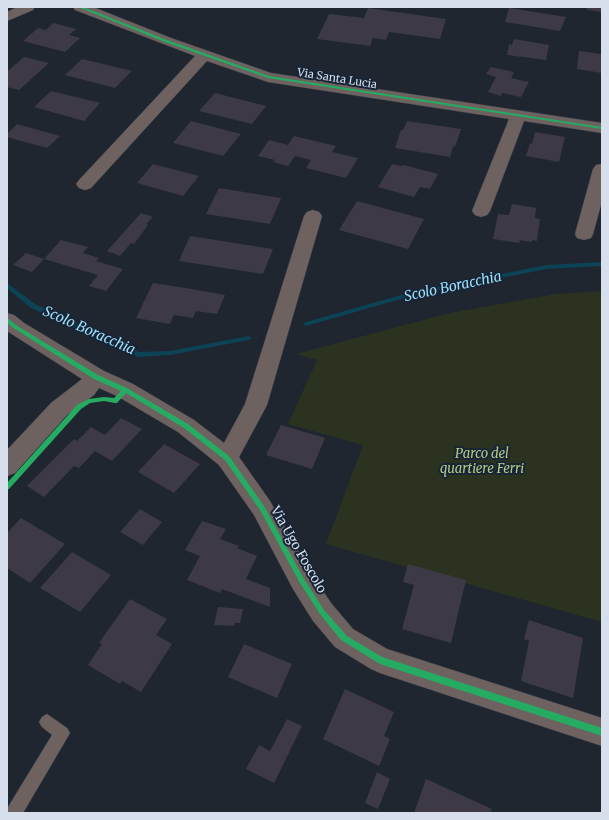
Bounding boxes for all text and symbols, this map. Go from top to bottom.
street label: Via Santa Lucia [296,66,378,92]
water label: Scolo Boracchia [403,268,503,306]
water label: Scolo Boracchia [40,303,138,359]
park label: Parco del quartiere Ferri [440,446,524,477]
street label: Via Ugo Foscolo [267,504,329,596]

